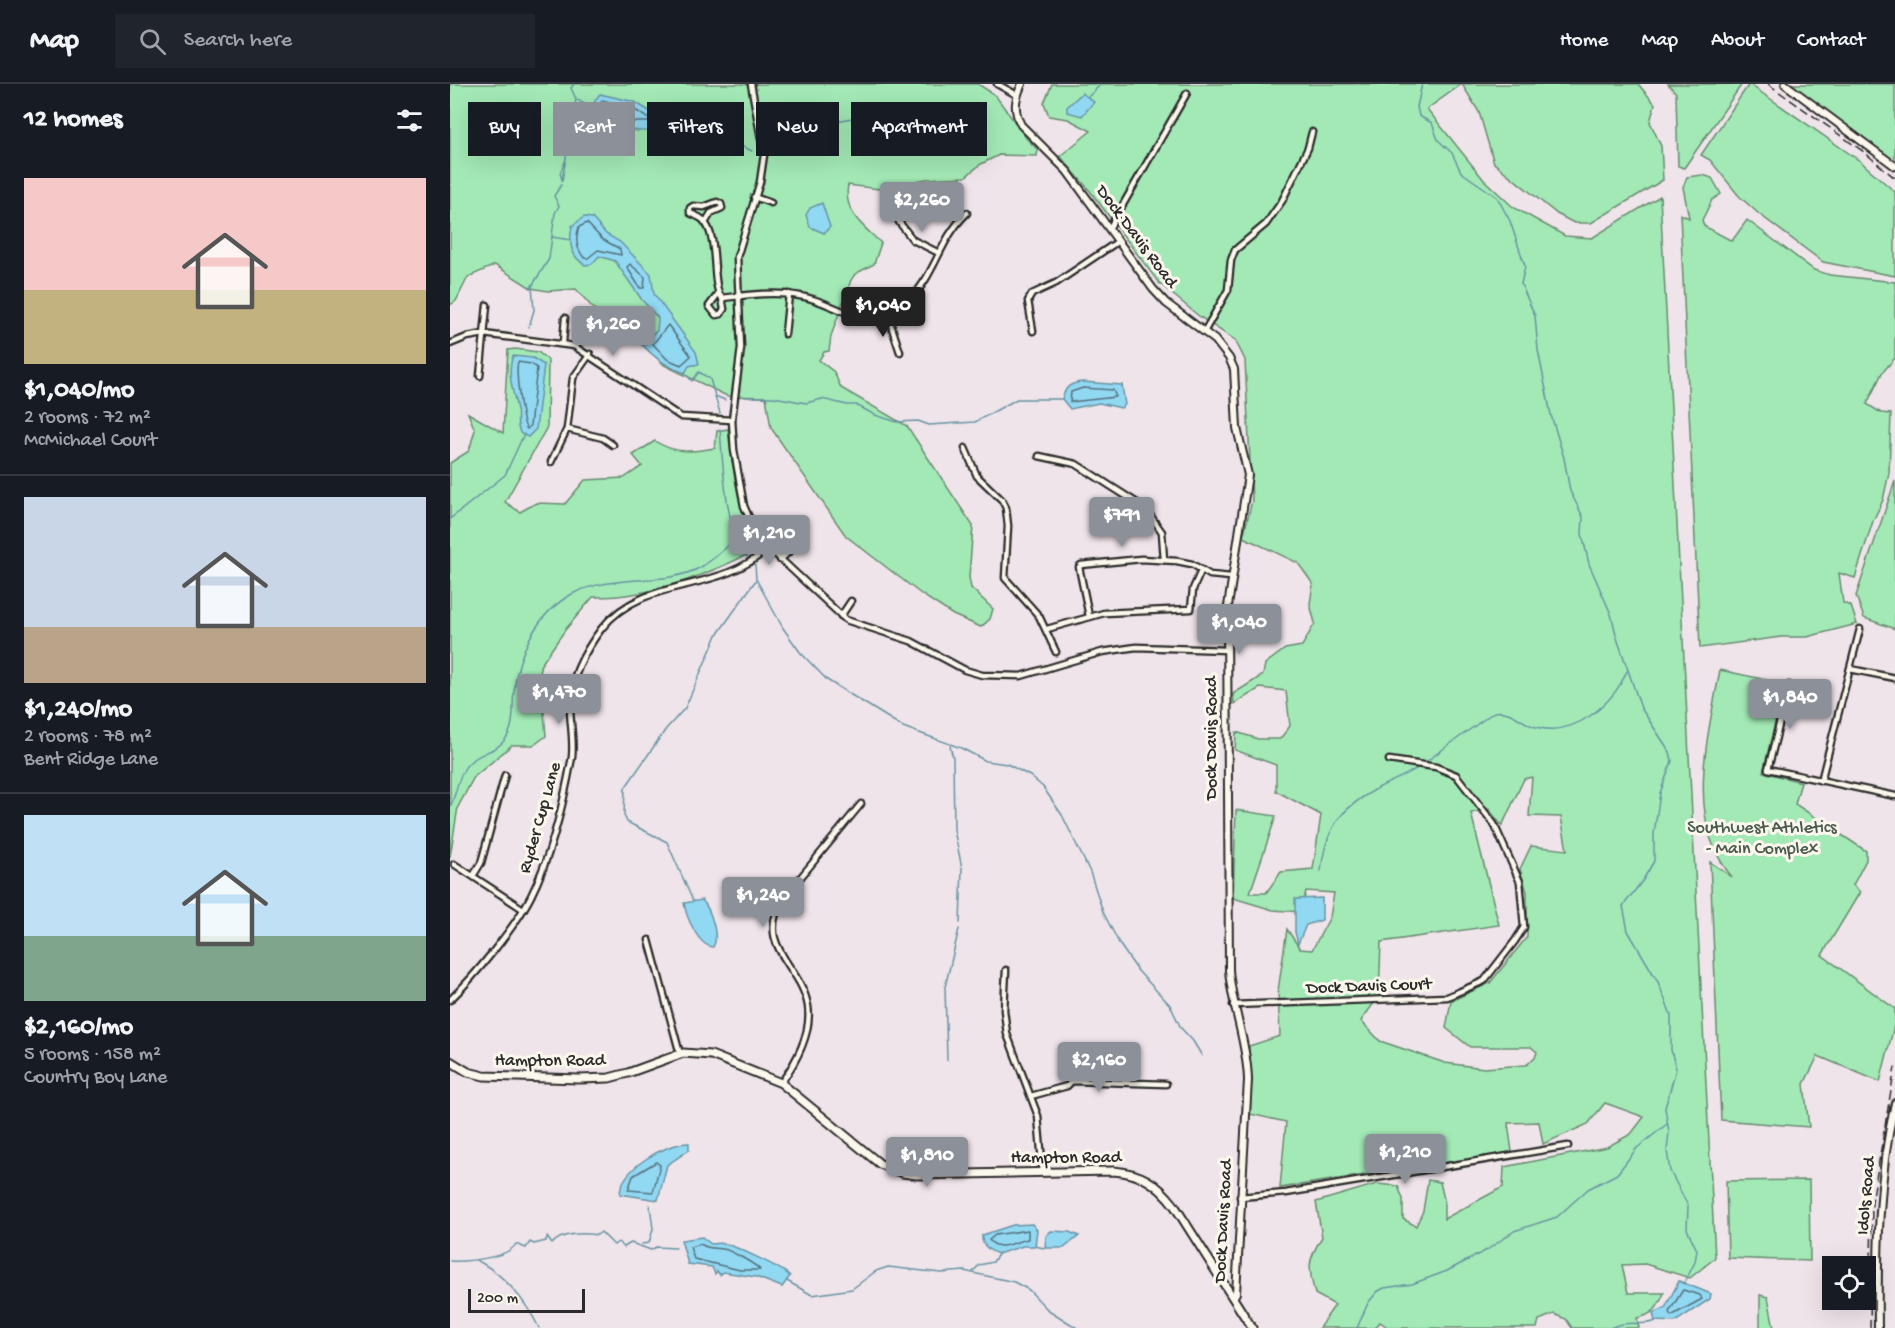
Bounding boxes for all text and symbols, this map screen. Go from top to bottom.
search box [115,14,535,68]
text: Map [30,25,79,58]
icon: search [136,25,169,58]
text: Search here [184,28,292,54]
text: Home [1560,29,1608,54]
text: Map [1641,29,1678,54]
text: About [1711,29,1764,54]
text: Contact [1797,29,1865,54]
chip: Buy [468,102,541,156]
chip: Rent [553,102,635,156]
chip: Filters [647,102,744,156]
chip: New [756,102,839,156]
chip: Apartment [851,102,987,156]
icon: filters [393,104,426,137]
text: 12 homes [24,105,122,136]
street label: Dock Davis Road [1090,181,1182,294]
pin: $2,260 [873,182,971,233]
text: $2,260 [894,190,950,213]
icon: home [171,217,279,325]
pin: $1,040 [834,287,932,338]
text: $1,040 [855,295,911,318]
pin: $1,260 [564,306,662,357]
text: $1,260 [586,314,640,337]
text: $1,040/mo [24,376,134,407]
text: 2 rooms · 72 m² [24,407,151,430]
text: McMichael Court [24,430,157,453]
pin: $791 [1086,497,1158,548]
text: $791 [1103,505,1141,528]
pin: $1,210 [720,515,818,566]
text: $1,210 [743,523,795,546]
icon: home [171,536,279,644]
pin: $1,040 [1190,604,1288,655]
text: $1,040 [1211,612,1267,635]
pin: $1,470 [510,674,608,725]
street label: Dock Davis Road [1202,675,1223,801]
pin: $1,840 [1741,679,1839,730]
text: $1,470 [532,682,586,705]
text: $1,840 [1762,687,1818,710]
text: $1,240/mo [24,695,132,726]
text: 2 rooms · 78 m² [24,726,152,749]
text: Bent Ridge Lane [24,749,158,772]
street label: Ryder Cup Lane [515,759,567,876]
park label: Southwest Athletics - Main Complex [1687,818,1838,860]
icon: home [171,854,279,962]
pin: $1,240 [714,877,812,928]
text: $1,240 [736,885,790,908]
street label: Dock Davis Court [1305,974,1434,1000]
text: $2,160/mo [24,1013,133,1044]
pin: $2,160 [1050,1042,1148,1093]
text: 5 rooms · 158 m² [24,1044,161,1067]
text: $2,160 [1072,1050,1126,1073]
street label: Hampton Road [495,1051,607,1072]
text: Country Boy Lane [24,1067,167,1090]
pin: $1,210 [1356,1134,1454,1185]
pin: $1,810 [878,1137,976,1188]
text: $1,210 [1379,1142,1431,1165]
text: $1,810 [900,1145,954,1168]
street label: Hampton Road [1011,1148,1123,1169]
street label: Idols Road [1853,1155,1881,1236]
street label: Dock Davis Road [1210,1157,1238,1284]
map controls [1822,1256,1876,1310]
button: locate [1822,1256,1876,1310]
scale bar [468,1286,585,1314]
text: 200 m [477,1290,518,1309]

